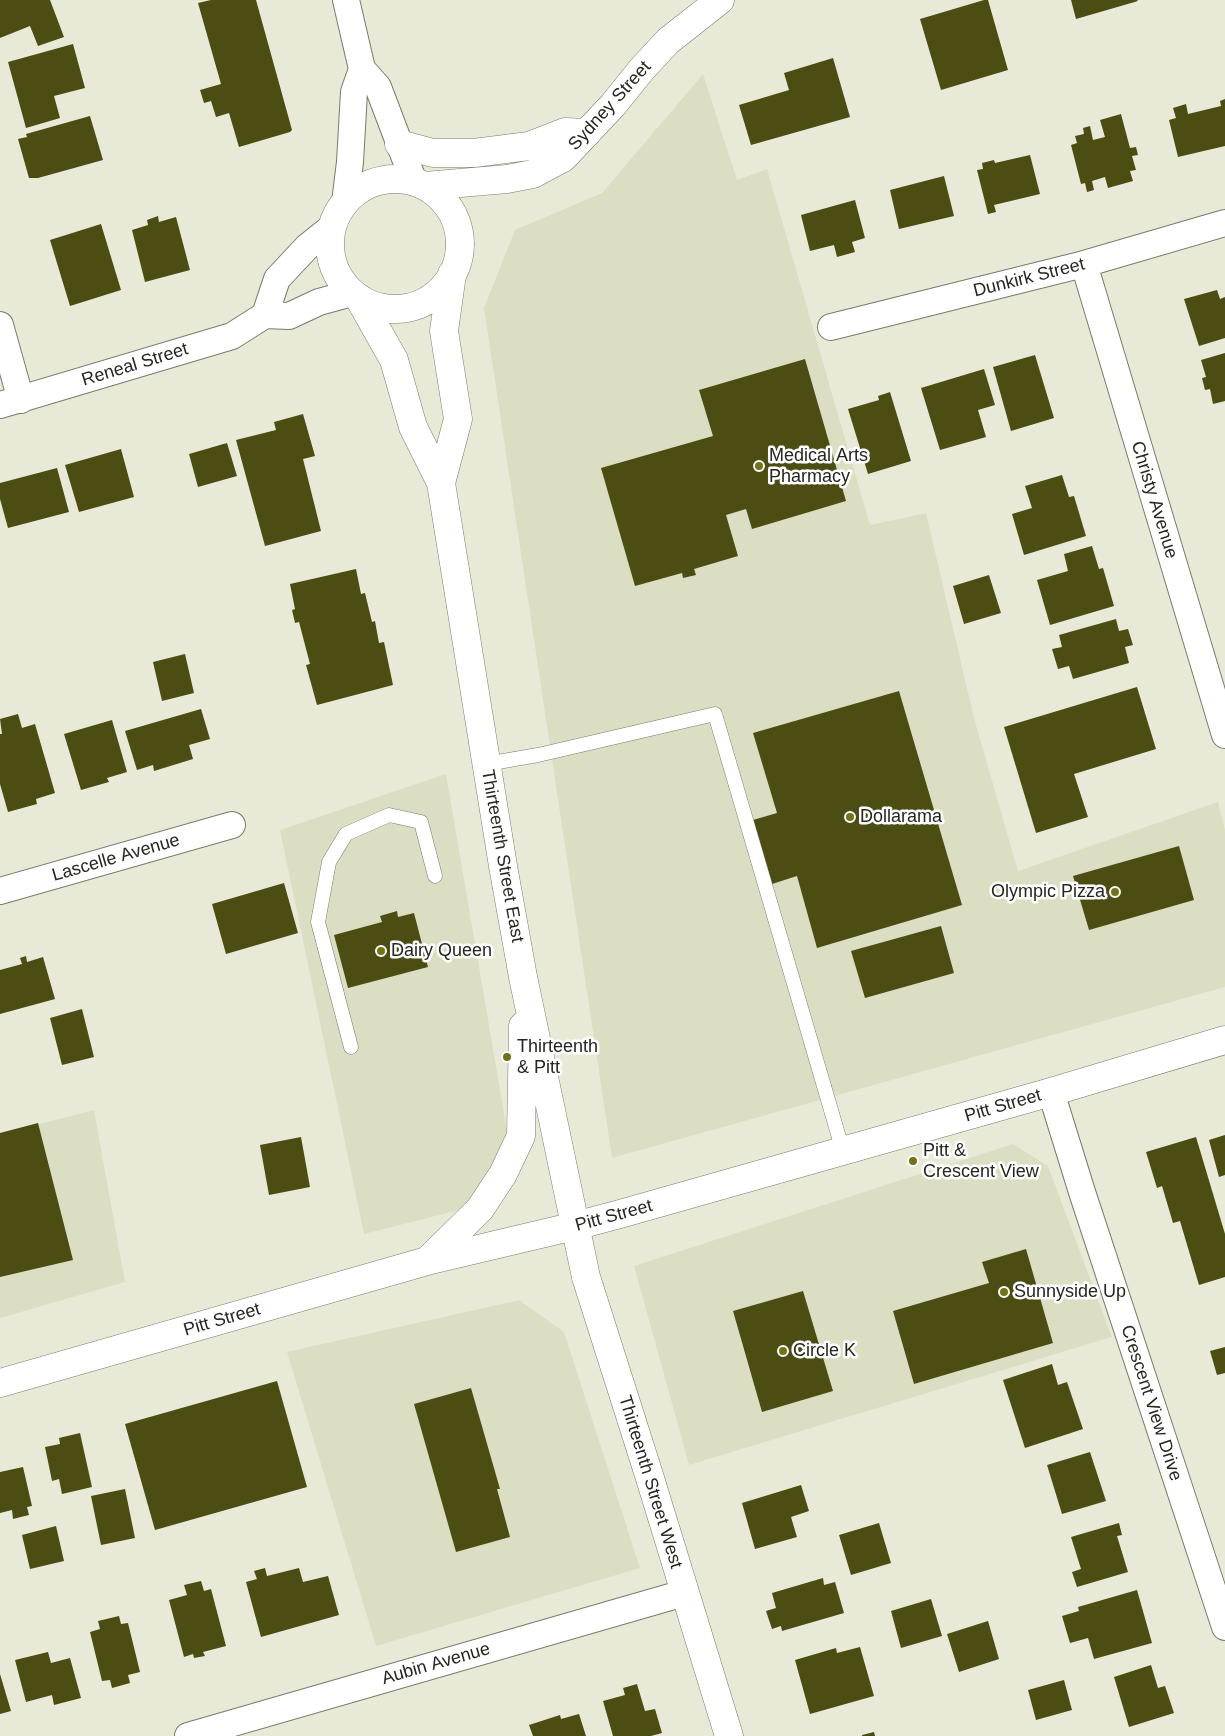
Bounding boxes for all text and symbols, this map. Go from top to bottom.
street label: Sydney Street [564,57,656,155]
street label: Dunkirk Street [971,254,1087,302]
street label: Reneal Street [79,339,191,391]
street label: Christy Avenue [1126,439,1182,561]
place label: Medical Arts Pharmacy [769,445,868,488]
marker: Medical Arts Pharmacy [753,460,765,472]
street label: Thirteenth Street East [476,768,528,944]
place label: Dollarama [860,806,942,828]
marker: Dollarama [844,811,856,823]
street label: Lascelle Avenue [50,829,182,887]
place label: Olympic Pizza [991,881,1105,903]
marker: Olympic Pizza [1109,886,1121,898]
place label: Dairy Queen [391,940,492,962]
marker: Dairy Queen [375,945,387,957]
place label: Thirteenth & Pitt [517,1036,598,1078]
marker: Thirteenth & Pitt [501,1051,513,1063]
street label: Pitt Street [962,1085,1044,1127]
place label: Pitt & Crescent View [923,1140,1039,1182]
marker: Pitt & Crescent View [907,1155,919,1167]
street label: Pitt Street [573,1195,655,1237]
place label: Sunnyside Up [1014,1281,1126,1303]
marker: Sunnyside Up [998,1286,1010,1298]
street label: Pitt Street [181,1299,263,1341]
street label: Crescent View Drive [1116,1322,1186,1484]
place label: Circle K [793,1340,856,1362]
marker: Circle K [777,1345,789,1357]
street label: Thirteenth Street West [613,1393,687,1571]
street label: Aubin Avenue [379,1638,493,1690]

